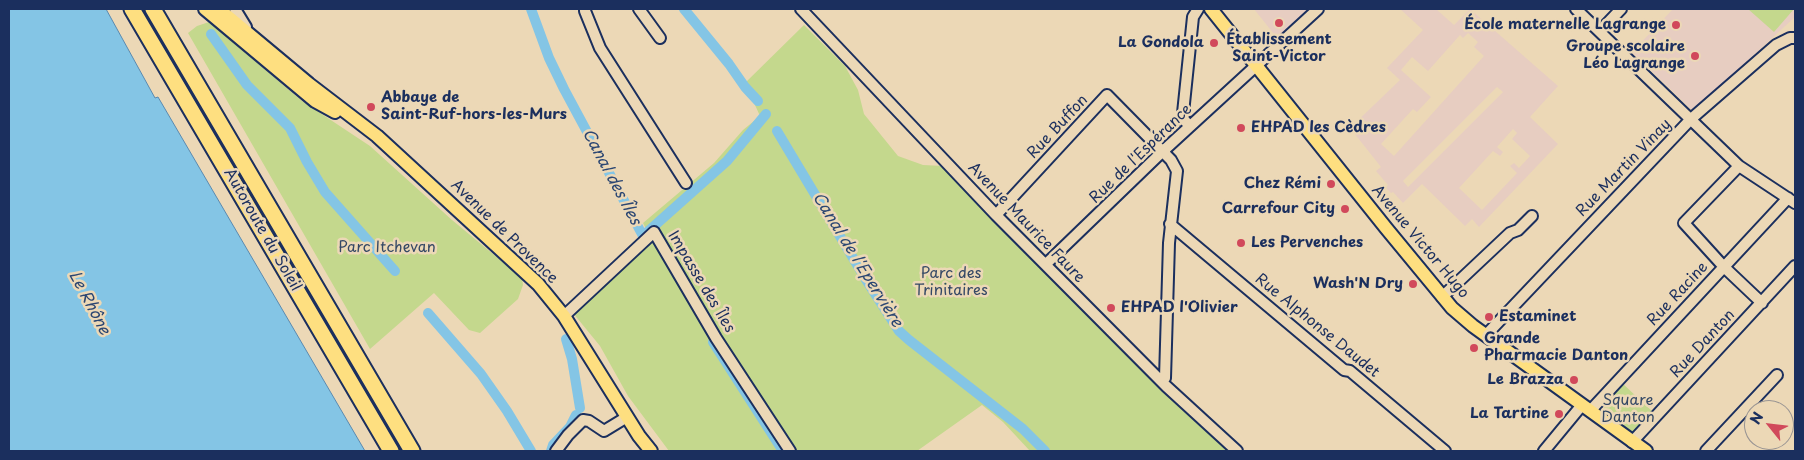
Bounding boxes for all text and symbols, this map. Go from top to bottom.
place label: École maternelle Lagrange [1464,16,1666,34]
marker: Établissement Saint-Victor [1273,17,1285,29]
marker: École maternelle Lagrange [1670,19,1682,31]
place label: Établissement Saint-Victor [1226,31,1332,66]
place label: La Gondola [1118,34,1204,52]
marker: La Gondola [1208,37,1220,49]
place label: Groupe scolaire Léo Lagrange [1566,38,1685,73]
marker: Groupe scolaire Léo Lagrange [1689,50,1701,62]
place label: Abbaye de Saint-Ruf-hors-les-Murs [381,89,567,124]
street label: Rue Buffon [1024,91,1092,163]
marker: Abbaye de Saint-Ruf-hors-les-Murs [365,101,377,113]
street label: Rue de l'Espérance [1086,101,1196,207]
street label: Rue Martin Vinay [1573,115,1675,221]
place label: EHPAD les Cèdres [1251,119,1386,137]
marker: EHPAD les Cèdres [1235,122,1247,134]
water label: Canal des Îles [578,126,644,228]
street label: Avenue Maurice Faure [964,159,1088,287]
street label: Autoroute du Soleil [220,165,304,295]
place label: Chez Rémi [1244,175,1321,193]
street label: Avenue de Provence [447,176,561,288]
marker: Chez Rémi [1325,178,1337,190]
street label: Avenue Victor Hugo [1367,182,1473,302]
water label: Canal de l'Epervière [808,189,906,331]
place label: Carrefour City [1222,200,1335,218]
marker: Carrefour City [1339,203,1351,215]
street label: Impasse des Îles [664,228,738,336]
place label: Les Pervenches [1251,234,1363,252]
marker: Les Pervenches [1235,237,1247,249]
park label: Parc Itchevan [338,239,436,257]
street label: Rue Racine [1644,258,1712,330]
park label: Parc des Trinitaires [914,265,988,300]
water label: Le Rhône [64,268,114,338]
street label: Rue Alphonse Daudet [1251,270,1383,382]
place label: Wash'N Dry [1313,275,1403,293]
marker: Wash'N Dry [1407,278,1419,290]
place label: EHPAD l'Olivier [1121,299,1238,317]
marker: EHPAD l'Olivier [1105,302,1117,314]
street label: Rue Danton [1667,306,1739,382]
place label: Estaminet [1499,308,1576,326]
marker: Estaminet [1483,311,1495,323]
place label: Grande Pharmacie Danton [1484,330,1628,365]
marker: Grande Pharmacie Danton [1468,342,1480,354]
place label: Le Brazza [1487,371,1564,389]
marker: Le Brazza [1568,374,1580,386]
park label: Square Danton [1601,392,1655,427]
north arrow [1744,400,1794,450]
place label: La Tartine [1470,405,1549,423]
marker: La Tartine [1553,408,1565,420]
text: N [1744,408,1768,428]

